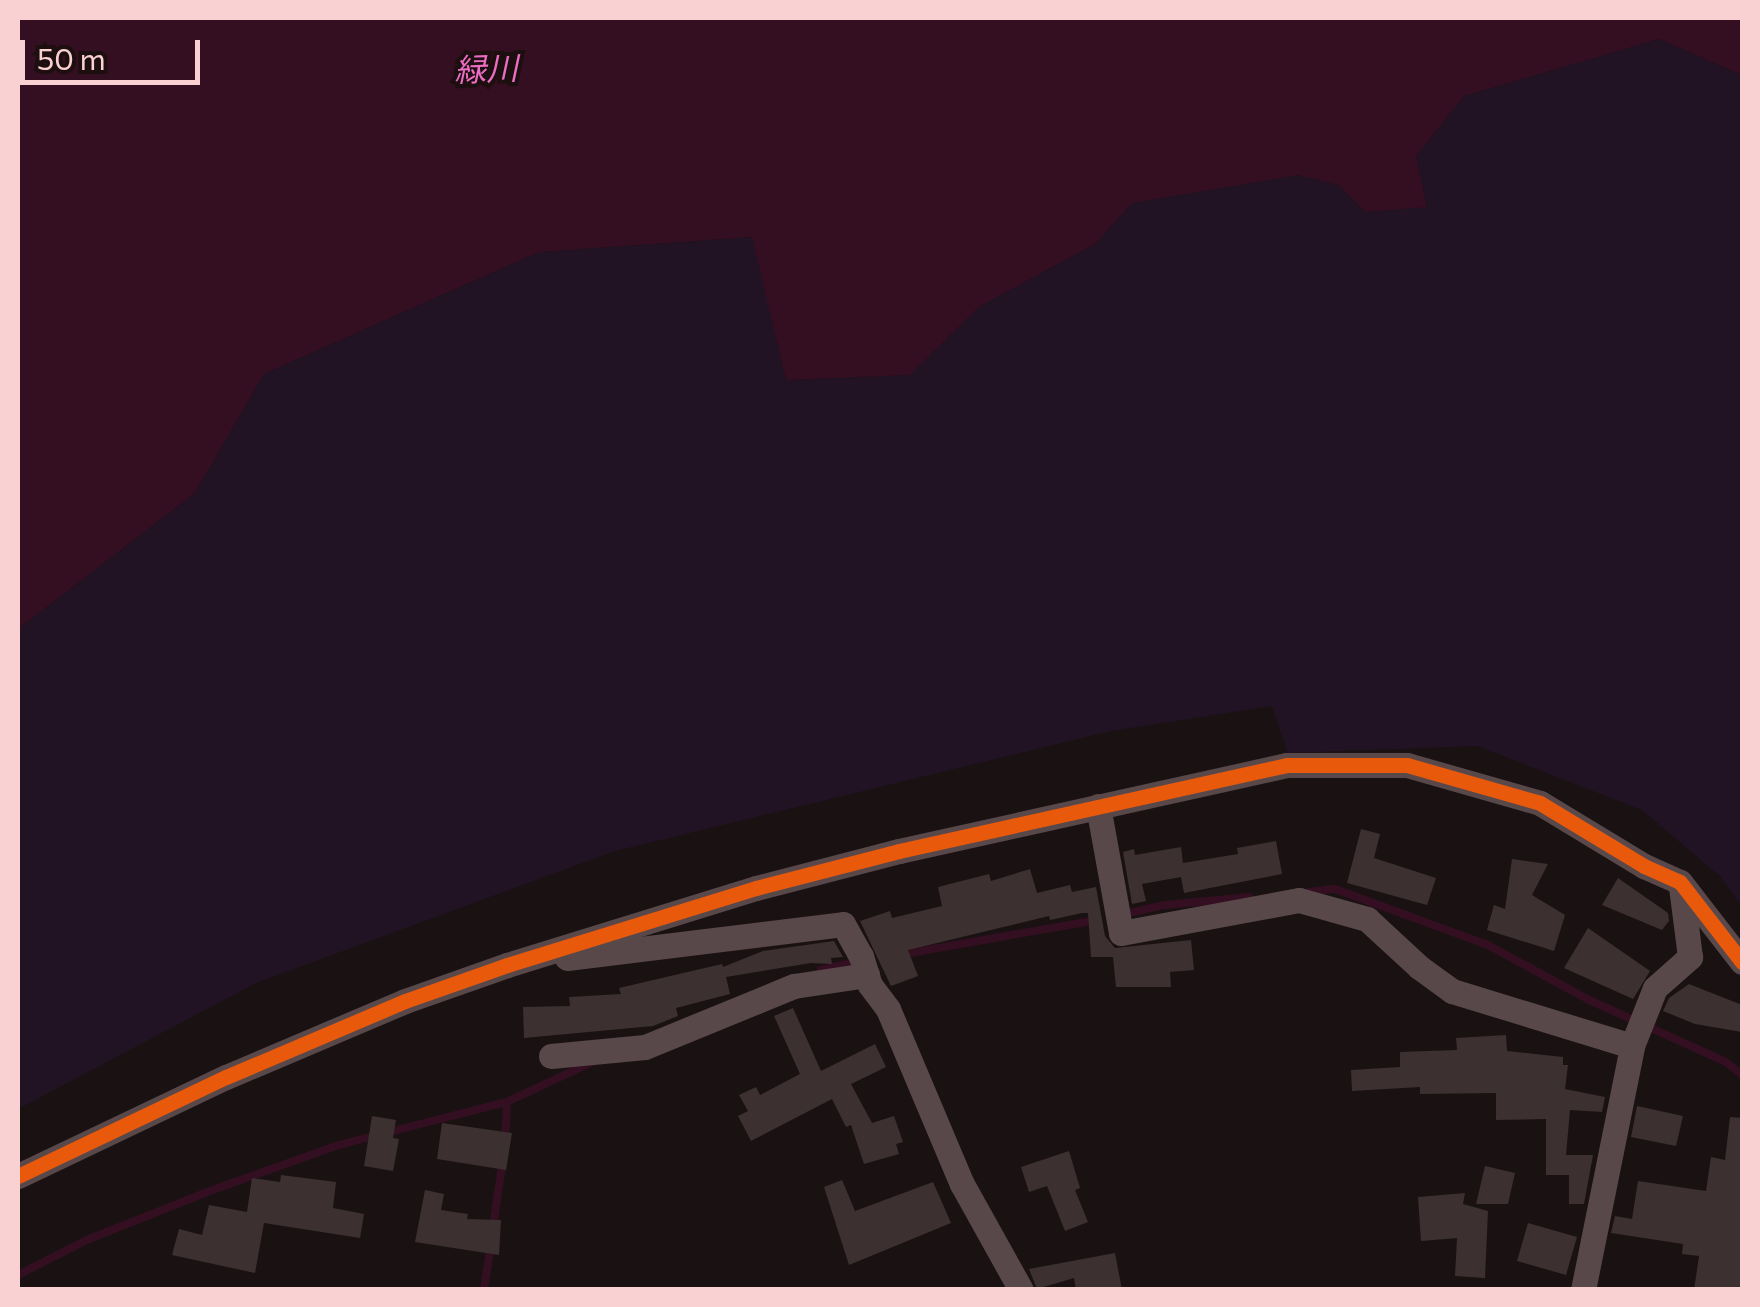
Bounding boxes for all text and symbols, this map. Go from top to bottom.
scale bar [25,20,205,82]
text: 50 m [37,39,106,76]
water label: 緑川 [453,48,519,88]

